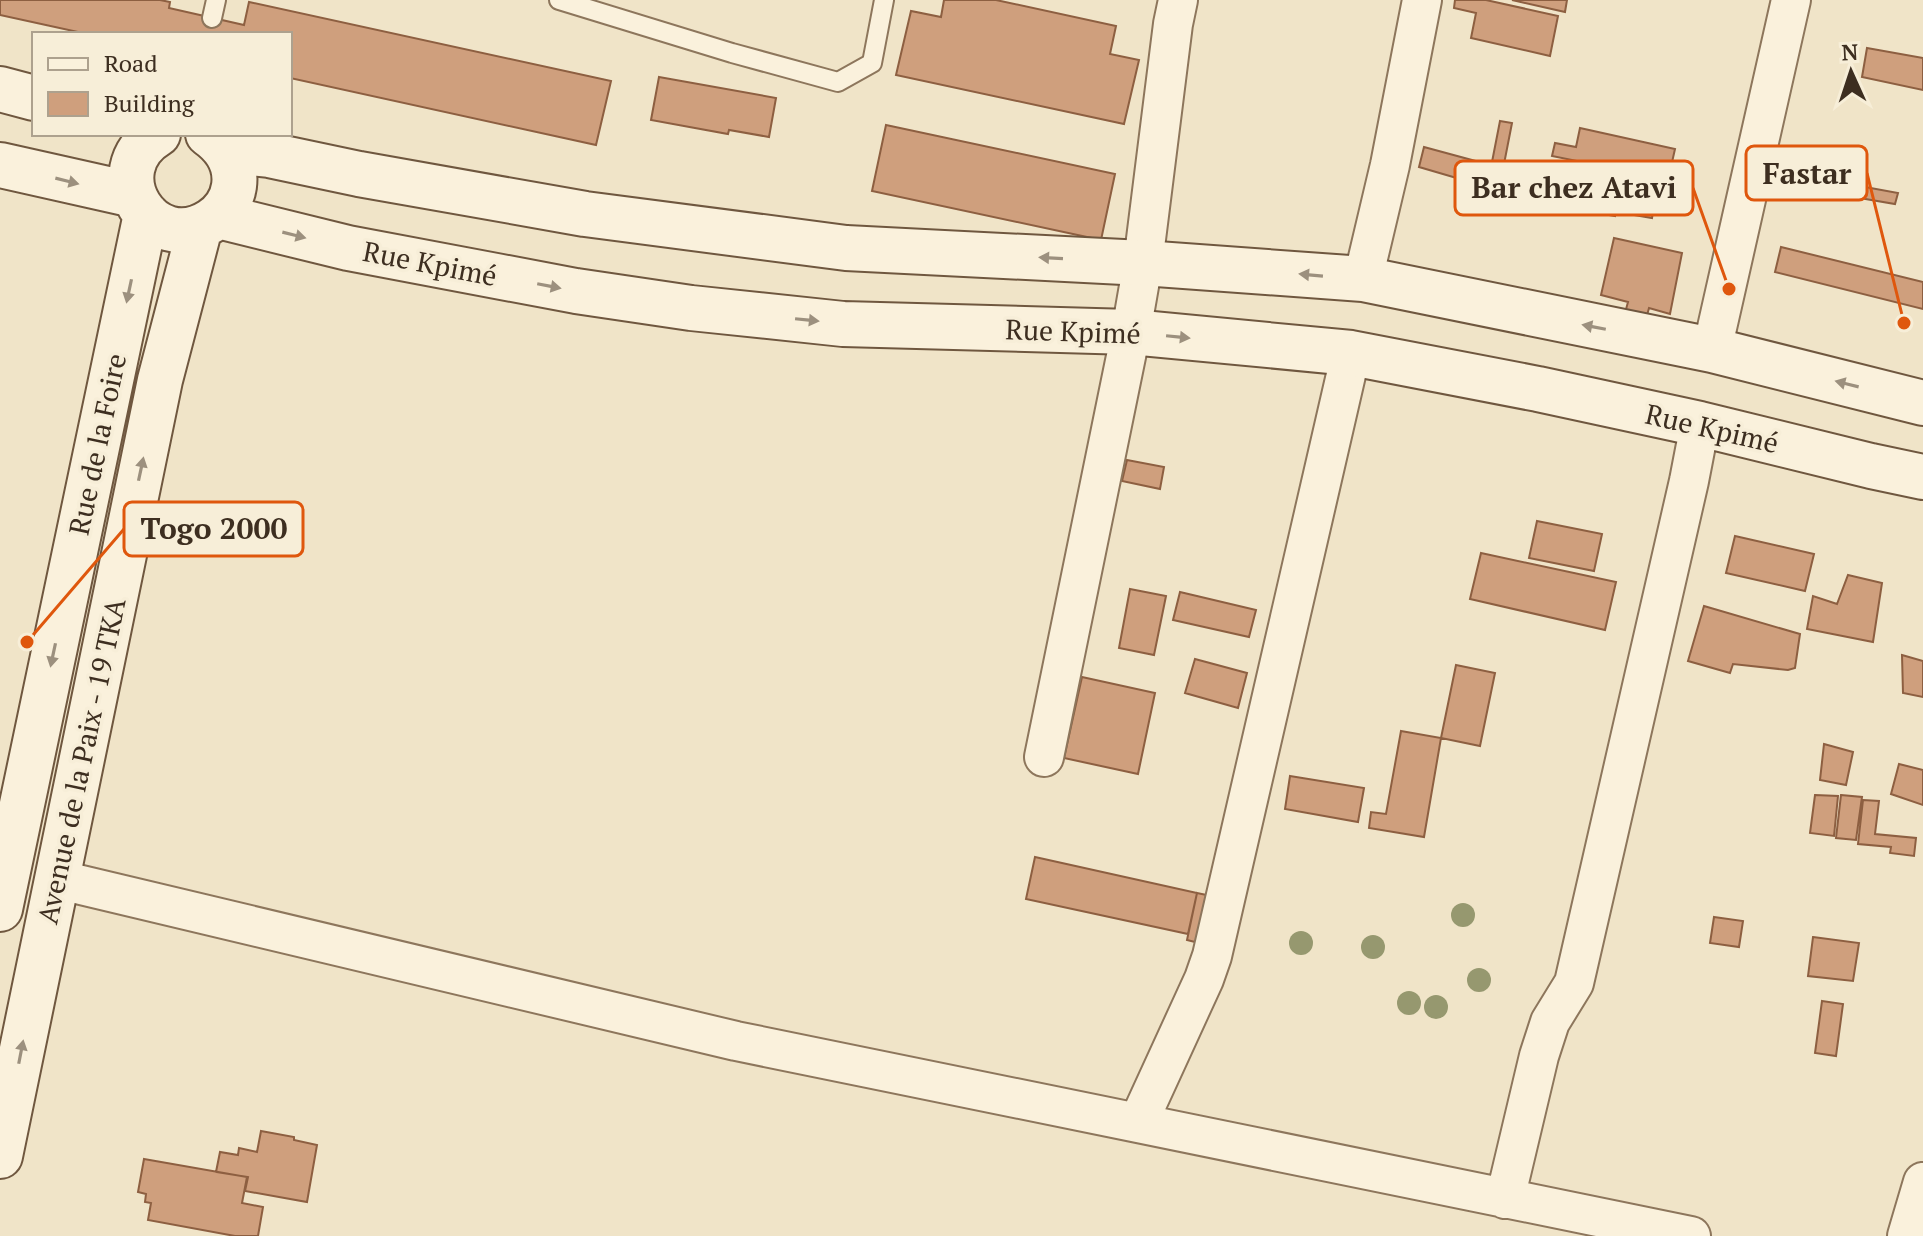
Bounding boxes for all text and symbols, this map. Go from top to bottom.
legend [32,32,292,136]
north arrow [1811,32,1891,112]
text: N [1841,37,1859,66]
text: Road [104,47,158,79]
text: Building [104,87,195,119]
callout: Fastar [1746,146,1867,200]
text: Fastar [1762,153,1852,193]
callout: Bar chez Atavi [1455,161,1693,215]
text: Bar chez Atavi [1471,167,1677,207]
one-way arrow [54,175,79,187]
one-way arrow [282,229,307,241]
street label: Rue Kpimé [360,232,500,294]
one-way arrow [1038,252,1063,265]
one-way arrow [1298,268,1323,281]
one-way arrow [123,278,135,303]
one-way arrow [537,280,562,292]
street label: Rue Kpimé [1005,310,1141,352]
one-way arrow [795,314,820,327]
one-way arrow [1581,320,1606,333]
one-way arrow [1166,331,1191,344]
street label: Rue de la Foire [60,350,134,538]
one-way arrow [1835,378,1860,390]
street label: Rue Kpimé [1642,395,1782,461]
one-way arrow [136,456,148,481]
callout: Togo 2000 [124,502,303,556]
text: Togo 2000 [141,508,287,548]
street label: Avenue de la Paix - 19 TKA [28,594,134,927]
one-way arrow [46,642,59,667]
one-way arrow [15,1040,28,1065]

